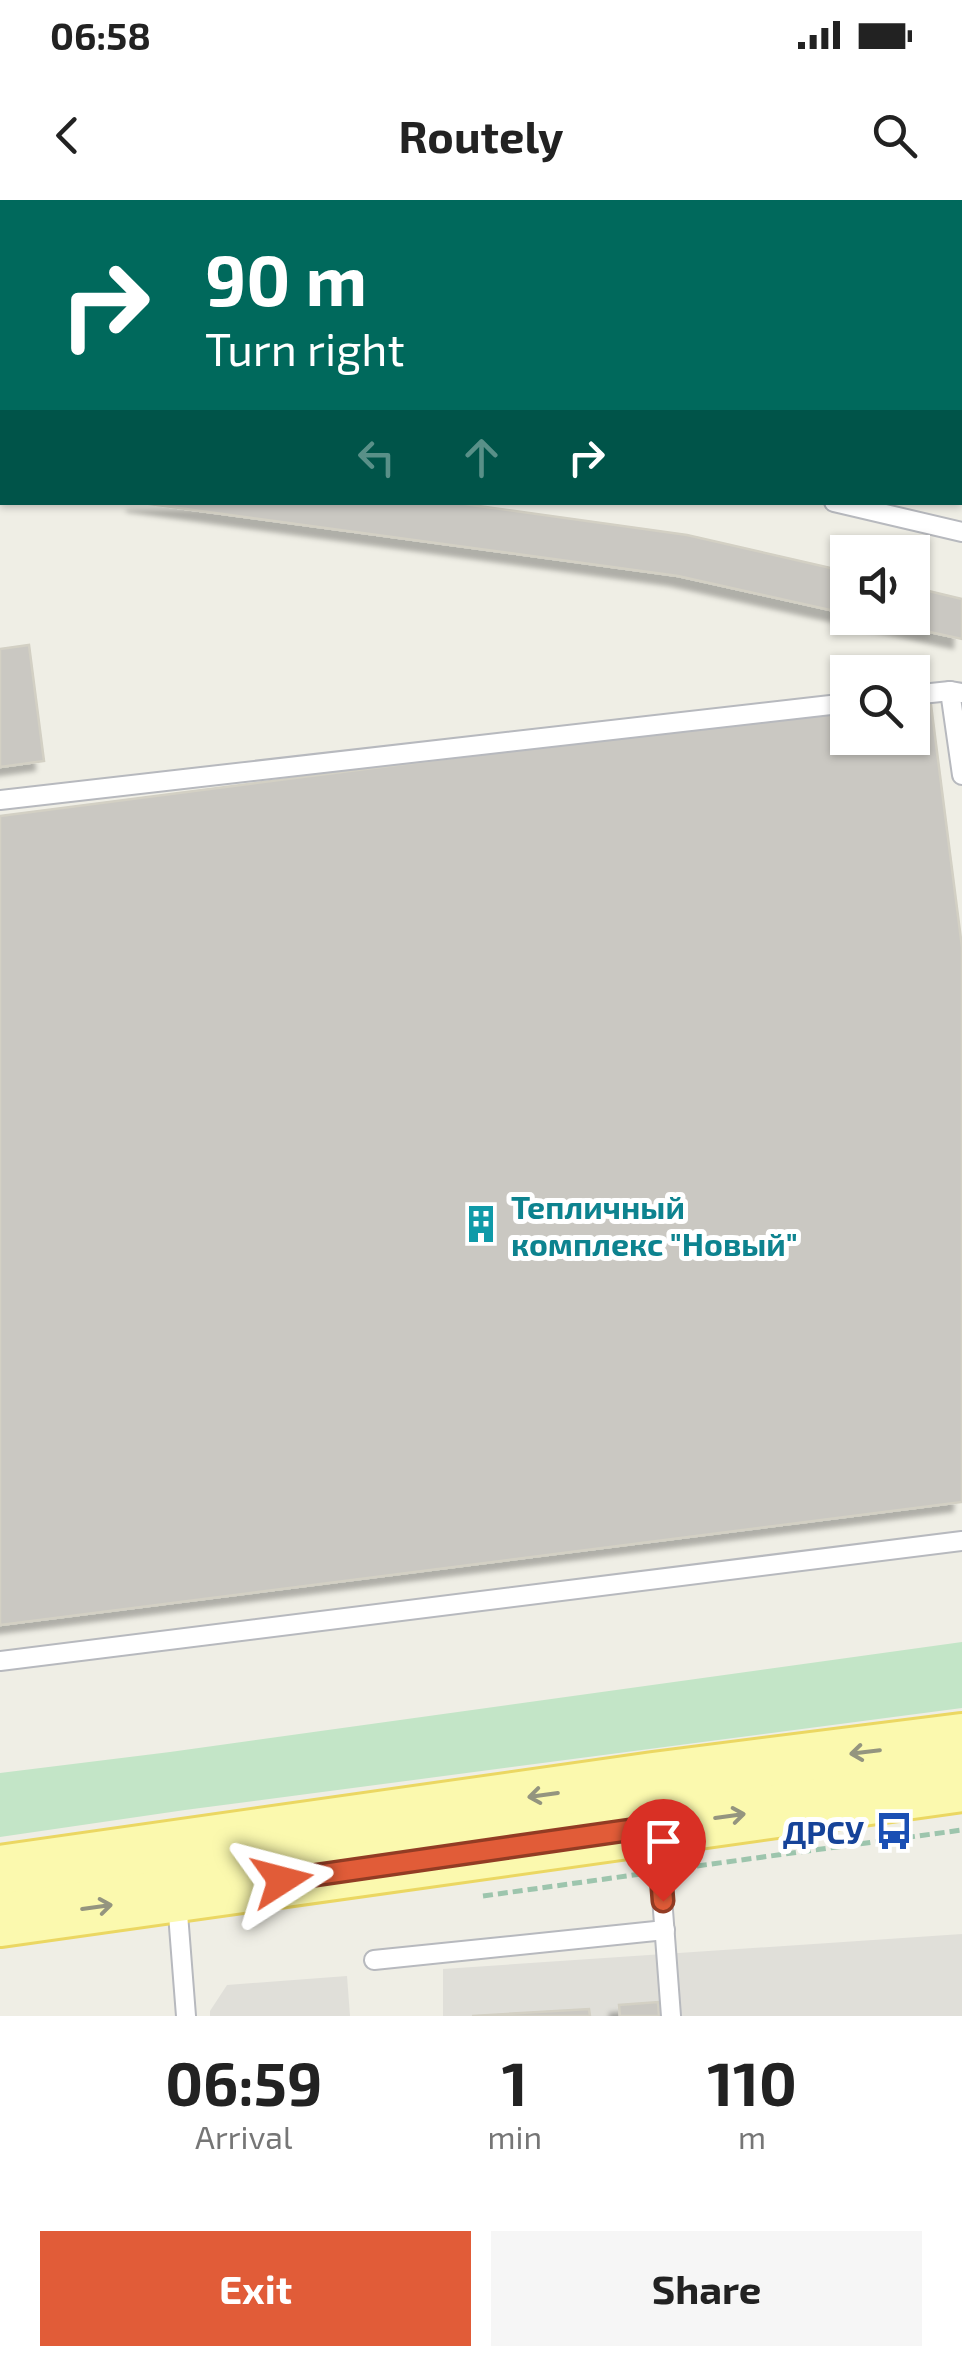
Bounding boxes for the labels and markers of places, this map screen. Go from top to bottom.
place label: Тепличный комплекс "Новый" [511,1187,798,1262]
building icon: Тепличный комплекс "Новый" [460,1203,502,1245]
pin [621,1799,706,1902]
bus stop icon: ДРСУ [873,1810,915,1852]
place label: ДРСУ [783,1812,864,1850]

